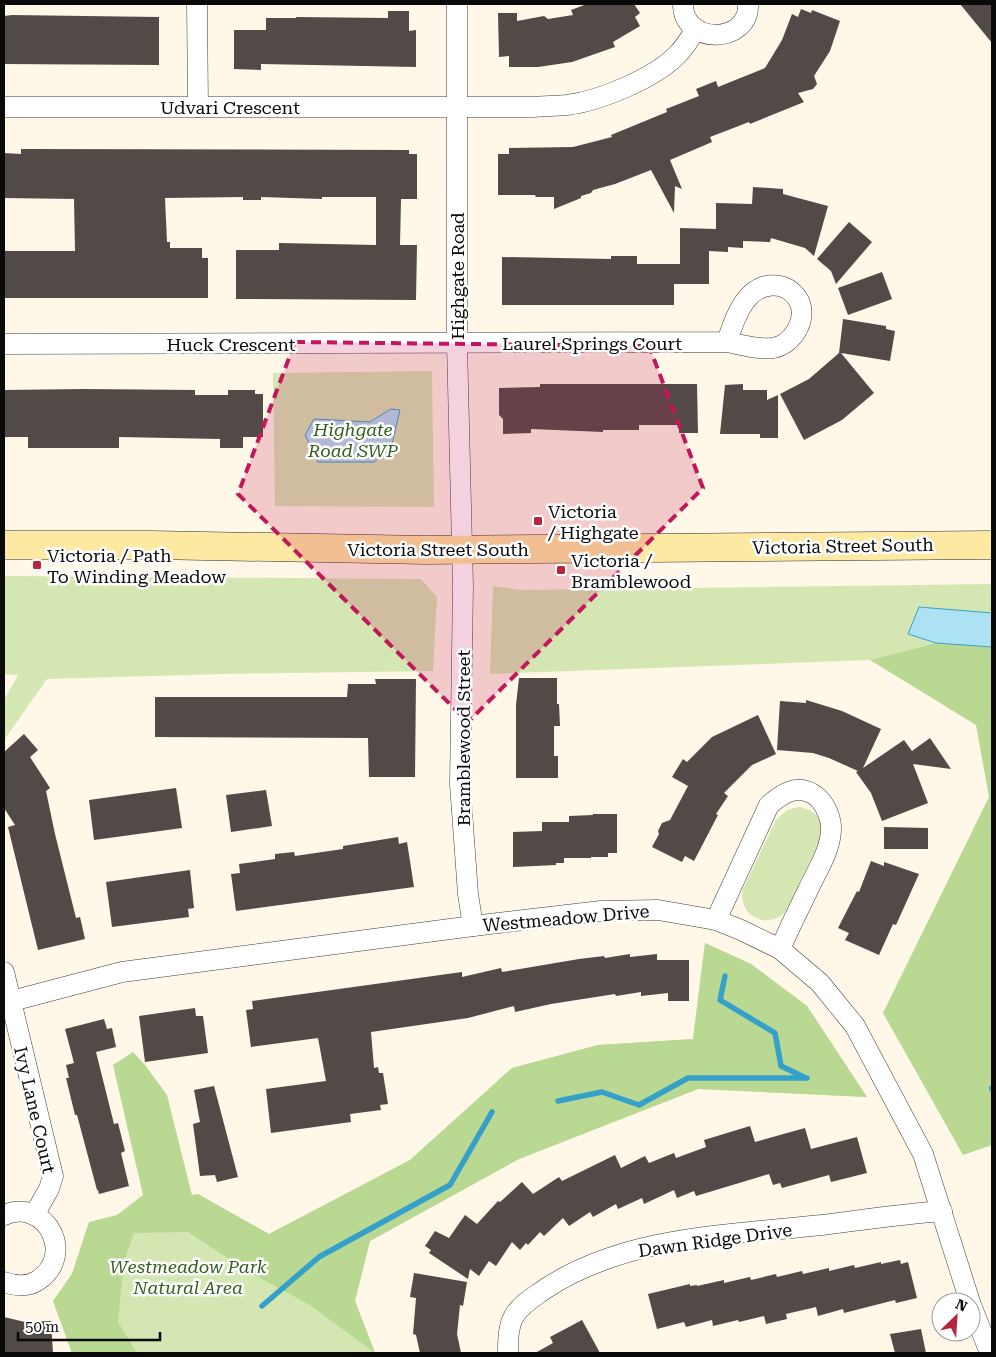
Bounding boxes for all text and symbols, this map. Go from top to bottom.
street label: Udvari Crescent [160,97,300,118]
street label: Highgate Road [447,212,468,340]
street label: Laurel Springs Court [502,333,682,354]
street label: Huck Crescent [167,334,296,355]
park label: Highgate Road SWP [307,419,398,461]
place label: Victoria / Highgate [547,501,639,543]
marker: Victoria / Highgate [532,515,544,527]
street label: Victoria Street South [752,534,934,558]
street label: Victoria Street South [347,539,529,560]
place label: Victoria / Path To Winding Meadow [47,545,226,587]
place label: Victoria / Bramblewood [571,550,692,592]
marker: Victoria / Path To Winding Meadow [31,559,43,571]
marker: Victoria / Bramblewood [555,564,567,576]
street label: Bramblewood Street [453,650,474,826]
street label: Westmeadow Drive [482,900,650,936]
street label: Ivy Lane Court [10,1045,60,1176]
street label: Dawn Ridge Drive [637,1219,793,1261]
park label: Westmeadow Park Natural Area [109,1256,267,1298]
north arrow [931,1292,981,1342]
text: N [953,1296,970,1315]
scale bar [18,1310,160,1342]
text: 50 m [25,1318,60,1336]

